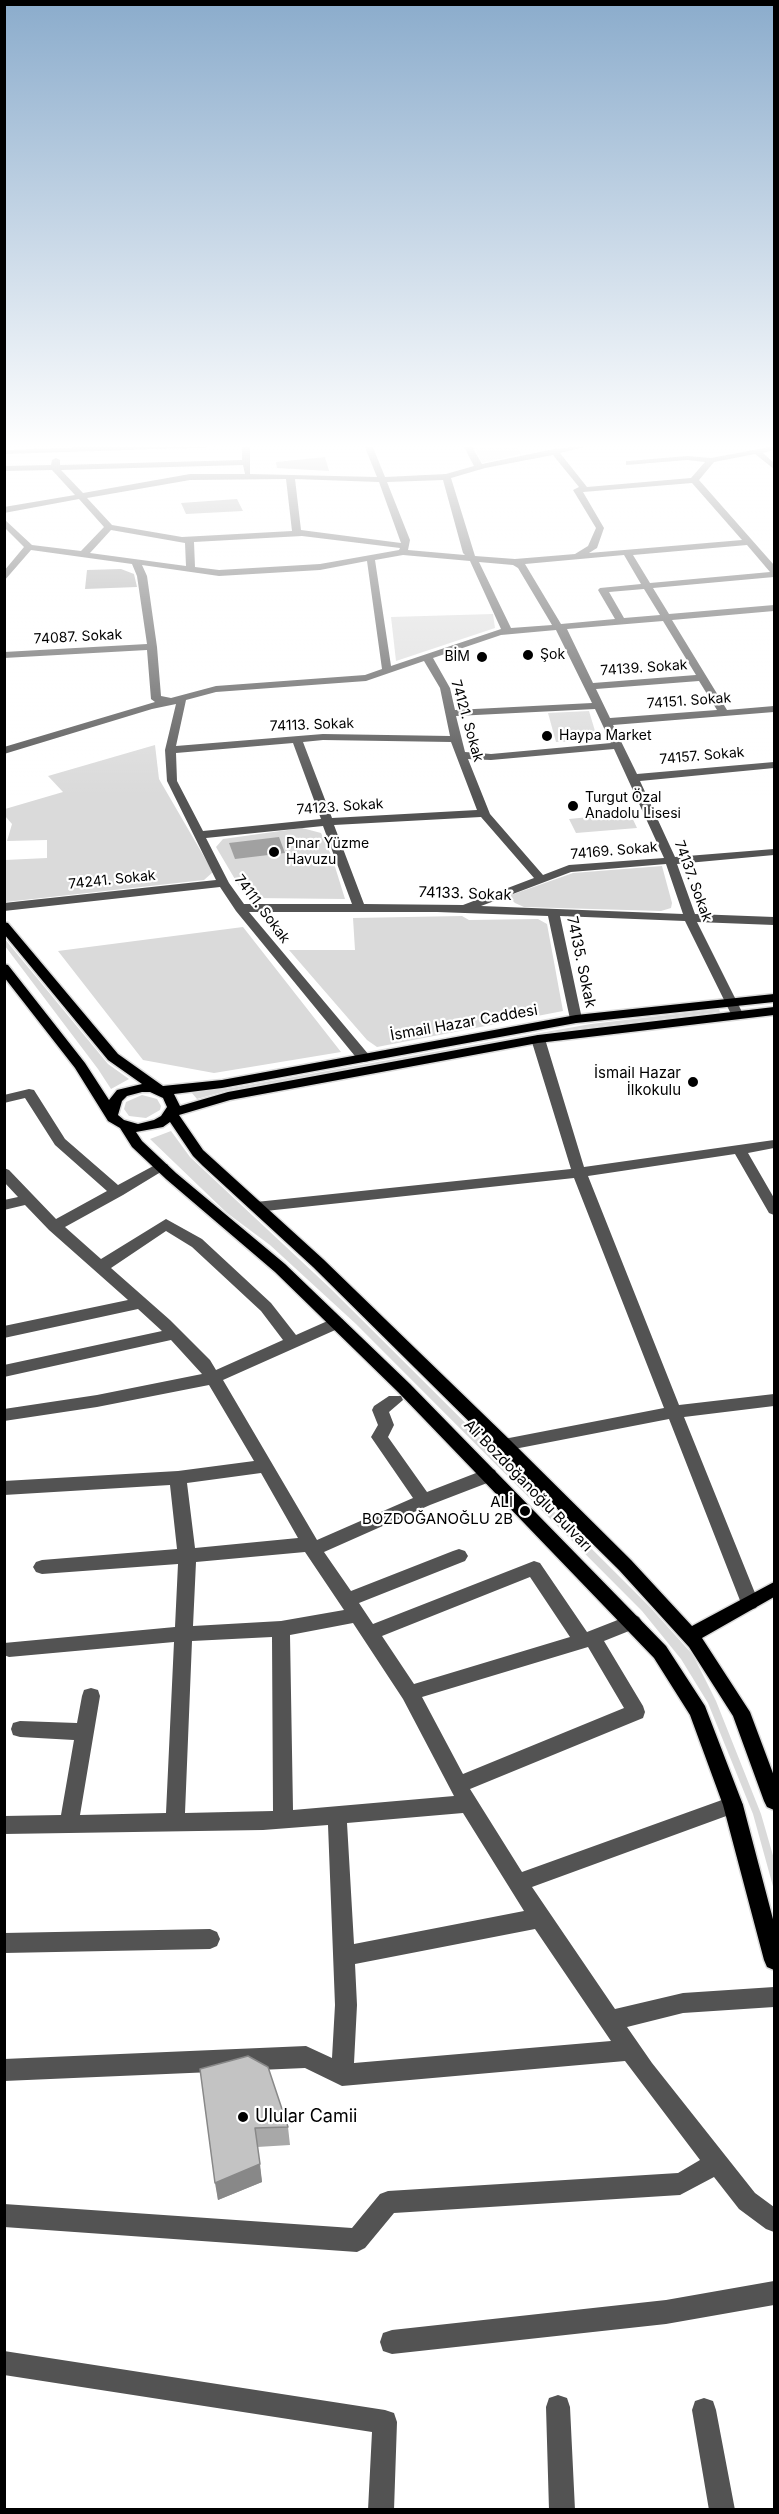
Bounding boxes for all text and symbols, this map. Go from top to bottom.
street label: 74087. Sokak [33,626,123,648]
place label: Şok [540,647,565,663]
marker: Şok [521,648,535,662]
place label: BİM [444,649,470,665]
marker: BİM [475,650,489,664]
street label: 74139. Sokak [600,657,688,679]
street label: 74121. Sokak [447,678,487,764]
street label: 74151. Sokak [646,690,732,712]
street label: 74113. Sokak [270,715,354,735]
place label: Haypa Market [559,728,652,744]
marker: Haypa Market [540,729,554,743]
street label: 74157. Sokak [659,744,745,768]
place label: Turgut Özal Anadolu Lisesi [585,790,681,822]
street label: 74123. Sokak [296,796,384,818]
marker: Turgut Özal Anadolu Lisesi [566,799,580,813]
place label: Pınar Yüzme Havuzu [286,836,369,868]
street label: 74137. Sokak [671,838,715,924]
street label: 74169. Sokak [570,839,658,863]
marker: Pınar Yüzme Havuzu [267,845,281,859]
street label: 74241. Sokak [68,867,156,893]
street label: 74111. Sokak [231,871,293,947]
street label: 74133. Sokak [418,883,512,905]
street label: 74135. Sokak [563,915,599,1009]
street label: İsmail Hazar Caddesi [389,1001,539,1045]
place label: İsmail Hazar İlkokulu [594,1064,681,1099]
marker: İsmail Hazar İlkokulu [686,1075,700,1089]
street label: Ali Bozdoğanoğlu Bulvarı [460,1416,596,1556]
place label: ALİ BOZDOĞANOĞLU 2B [362,1493,513,1528]
marker: ALİ BOZDOĞANOĞLU 2B [518,1504,532,1518]
place label: Ulular Camii [255,2106,357,2128]
marker: Ulular Camii [236,2110,250,2124]

